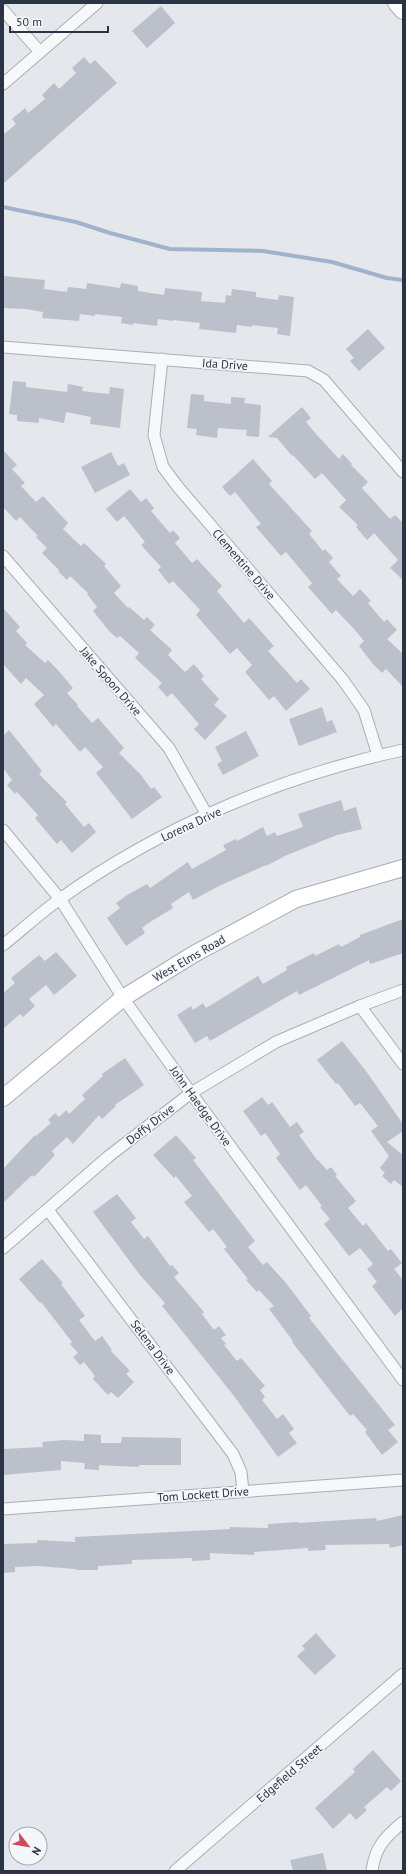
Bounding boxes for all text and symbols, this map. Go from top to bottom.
scale bar [10,8,108,34]
text: 50 m [16,14,42,29]
street label: Ida Drive [202,355,248,373]
street label: Clementine Drive [209,526,279,602]
street label: Jake Spoon Drive [76,643,145,719]
street label: Lorena Drive [159,804,223,844]
street label: West Elms Road [150,931,228,985]
street label: John Haedge Drive [166,1062,235,1149]
street label: Doffy Drive [123,1101,177,1147]
street label: Selena Drive [128,1317,178,1377]
street label: Tom Lockett Drive [157,1483,249,1505]
street label: Edgefield Street [253,1740,325,1806]
north arrow [8,1826,48,1866]
text: N [29,1844,44,1858]

